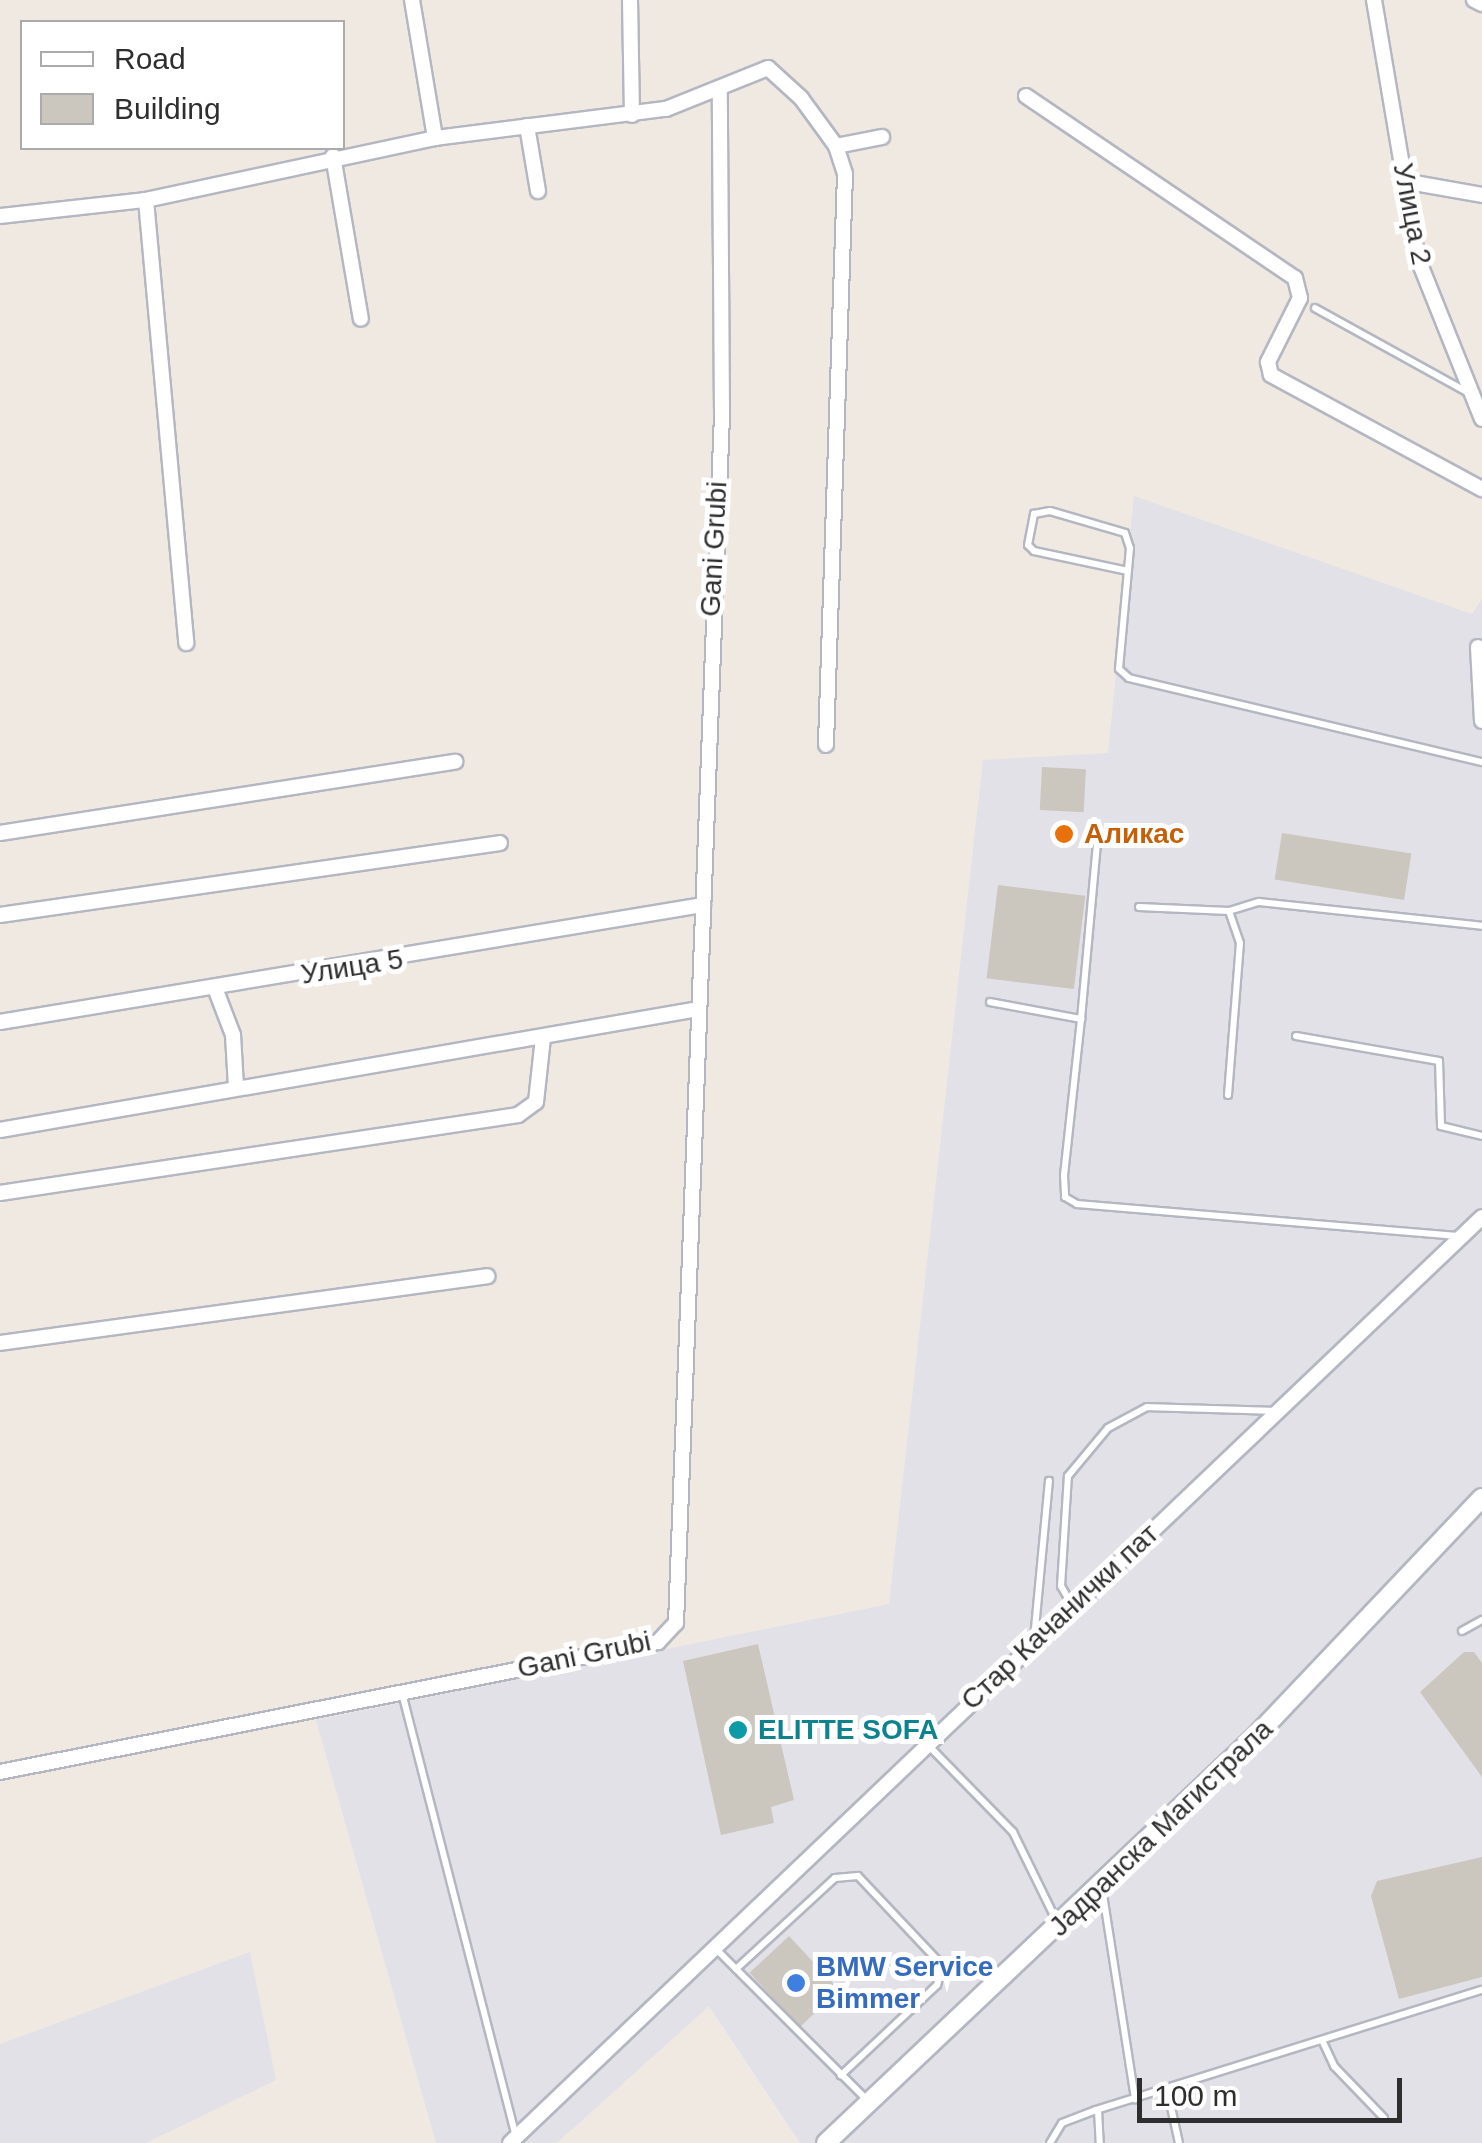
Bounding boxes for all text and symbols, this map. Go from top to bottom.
legend [20,20,345,150]
text: Road [114,42,186,75]
text: Building [114,92,221,125]
street label: Улица 2 [1386,160,1438,268]
street label: Gani Grubi [694,481,734,617]
place label: Аликас [1084,817,1184,851]
marker: Аликас [1053,823,1075,845]
street label: Улица 5 [299,942,405,992]
street label: Стар Качанички пат [954,1517,1166,1717]
street label: Gani Grubi [514,1624,654,1686]
place label: ELITTE SOFA [758,1713,938,1747]
street label: Јадранска Магистрала [1042,1713,1280,1943]
marker: ELITTE SOFA [727,1719,749,1741]
place label: BMW Service Bimmer [816,1950,993,2016]
marker: BMW Service Bimmer [785,1972,807,1994]
scale bar [1142,2058,1407,2120]
text: 100 m [1154,2079,1237,2112]

